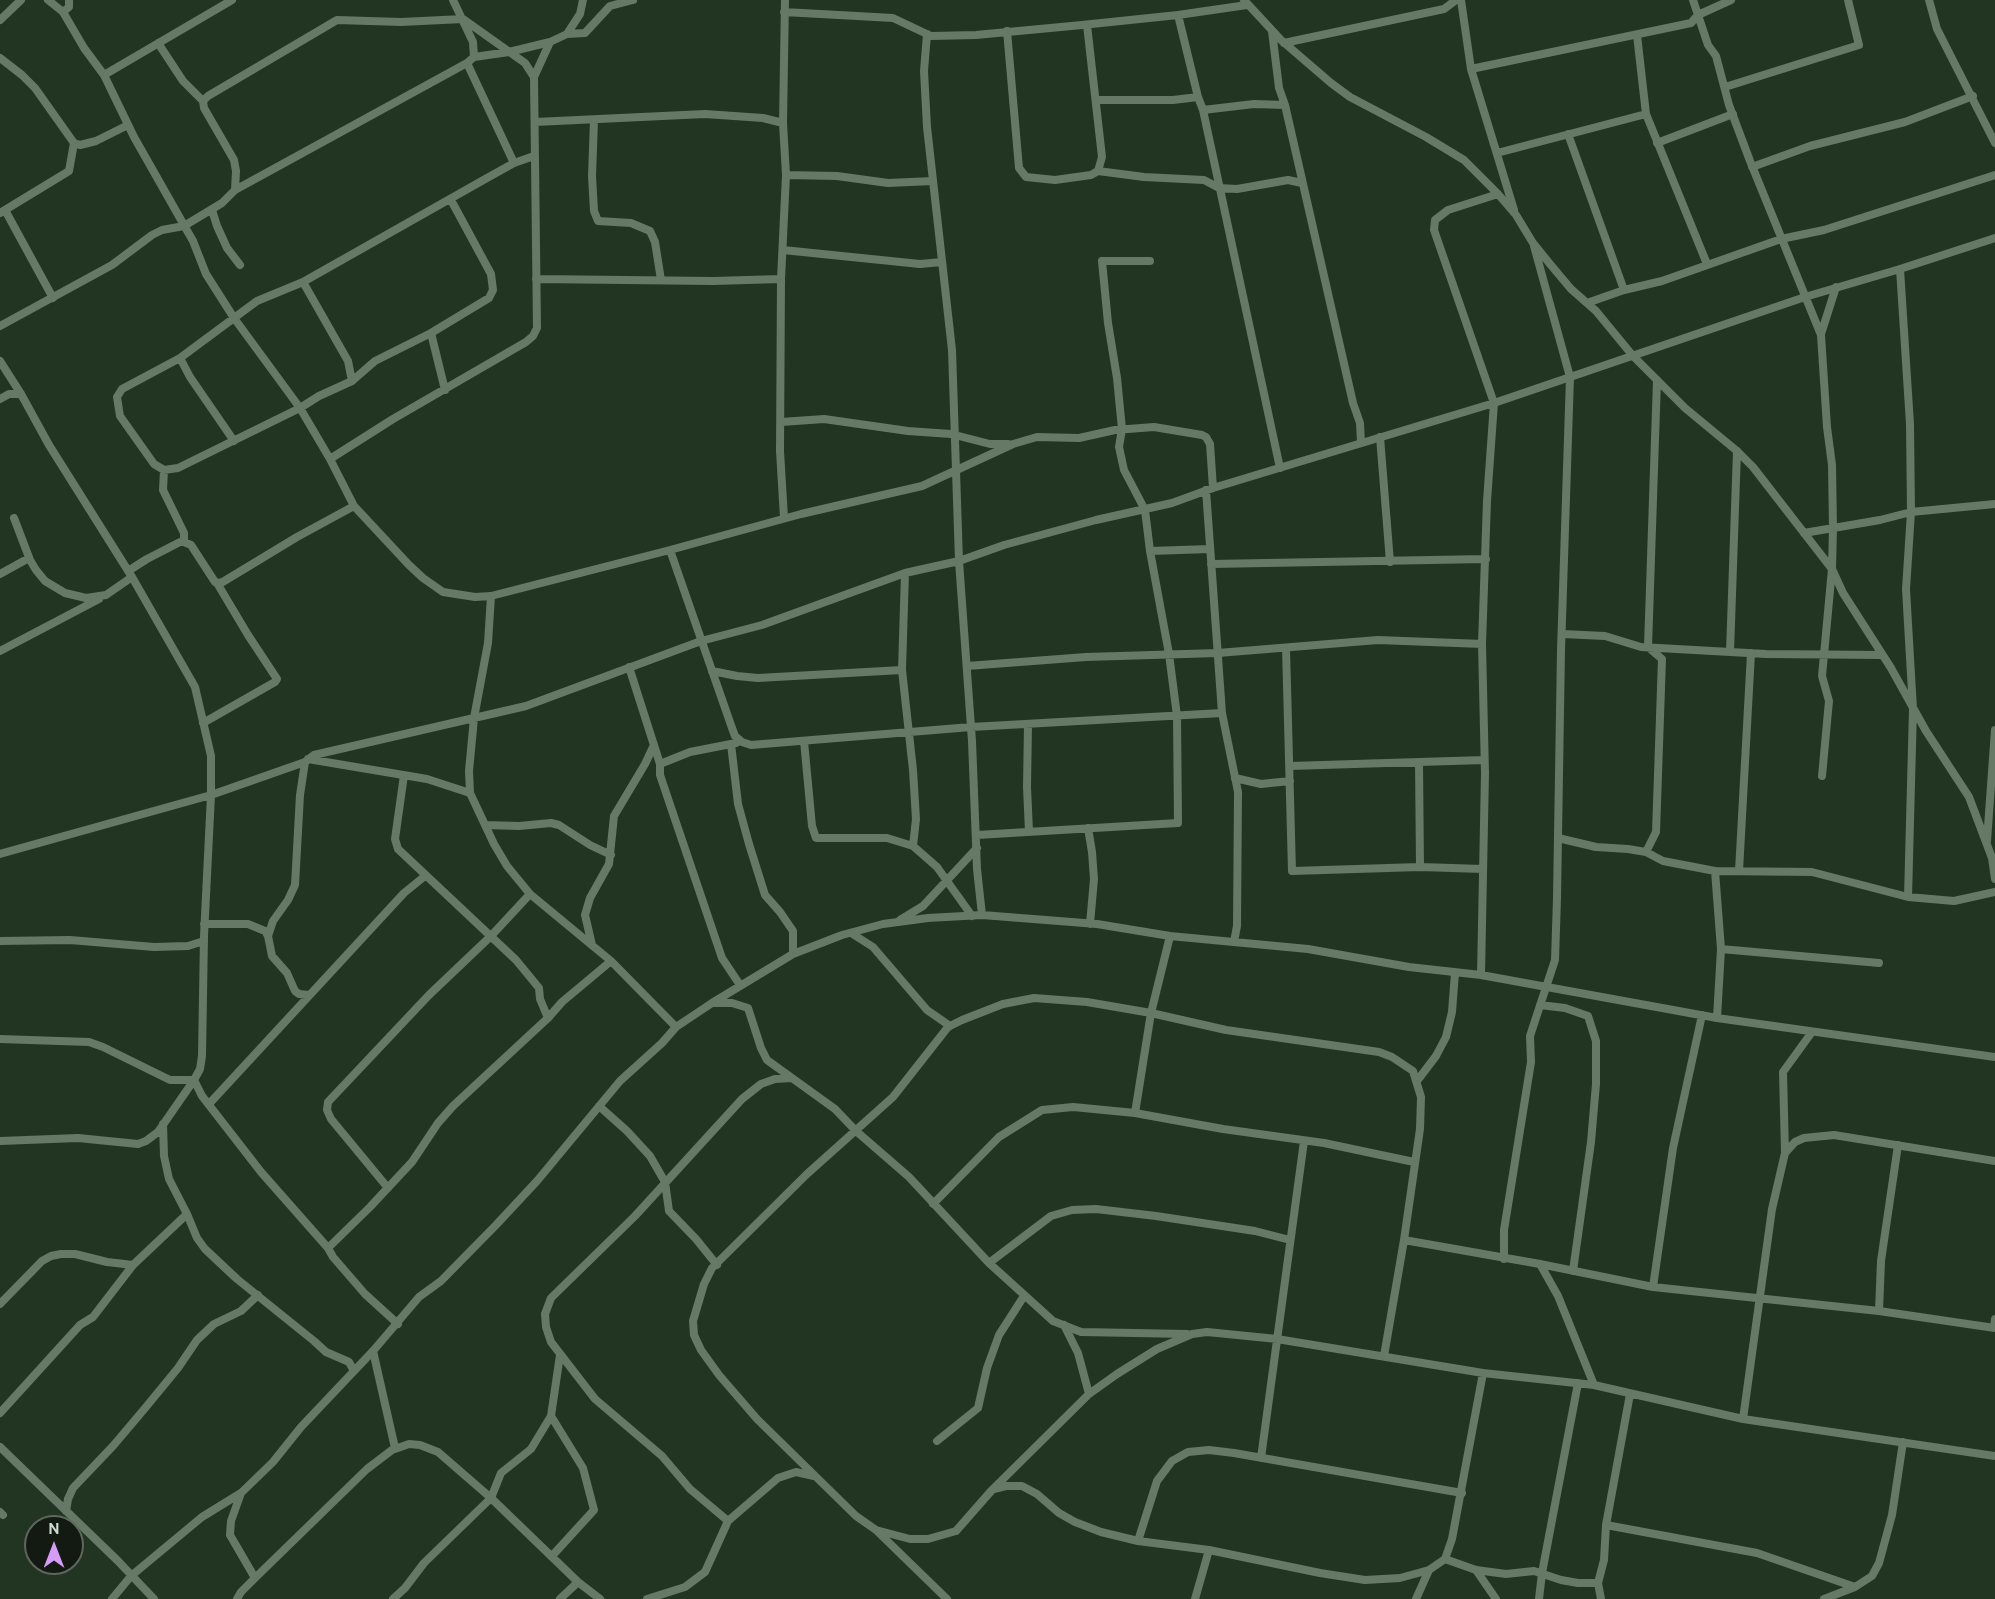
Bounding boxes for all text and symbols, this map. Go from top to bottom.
north arrow [24,1515,84,1575]
text: N [48,1519,60,1538]

